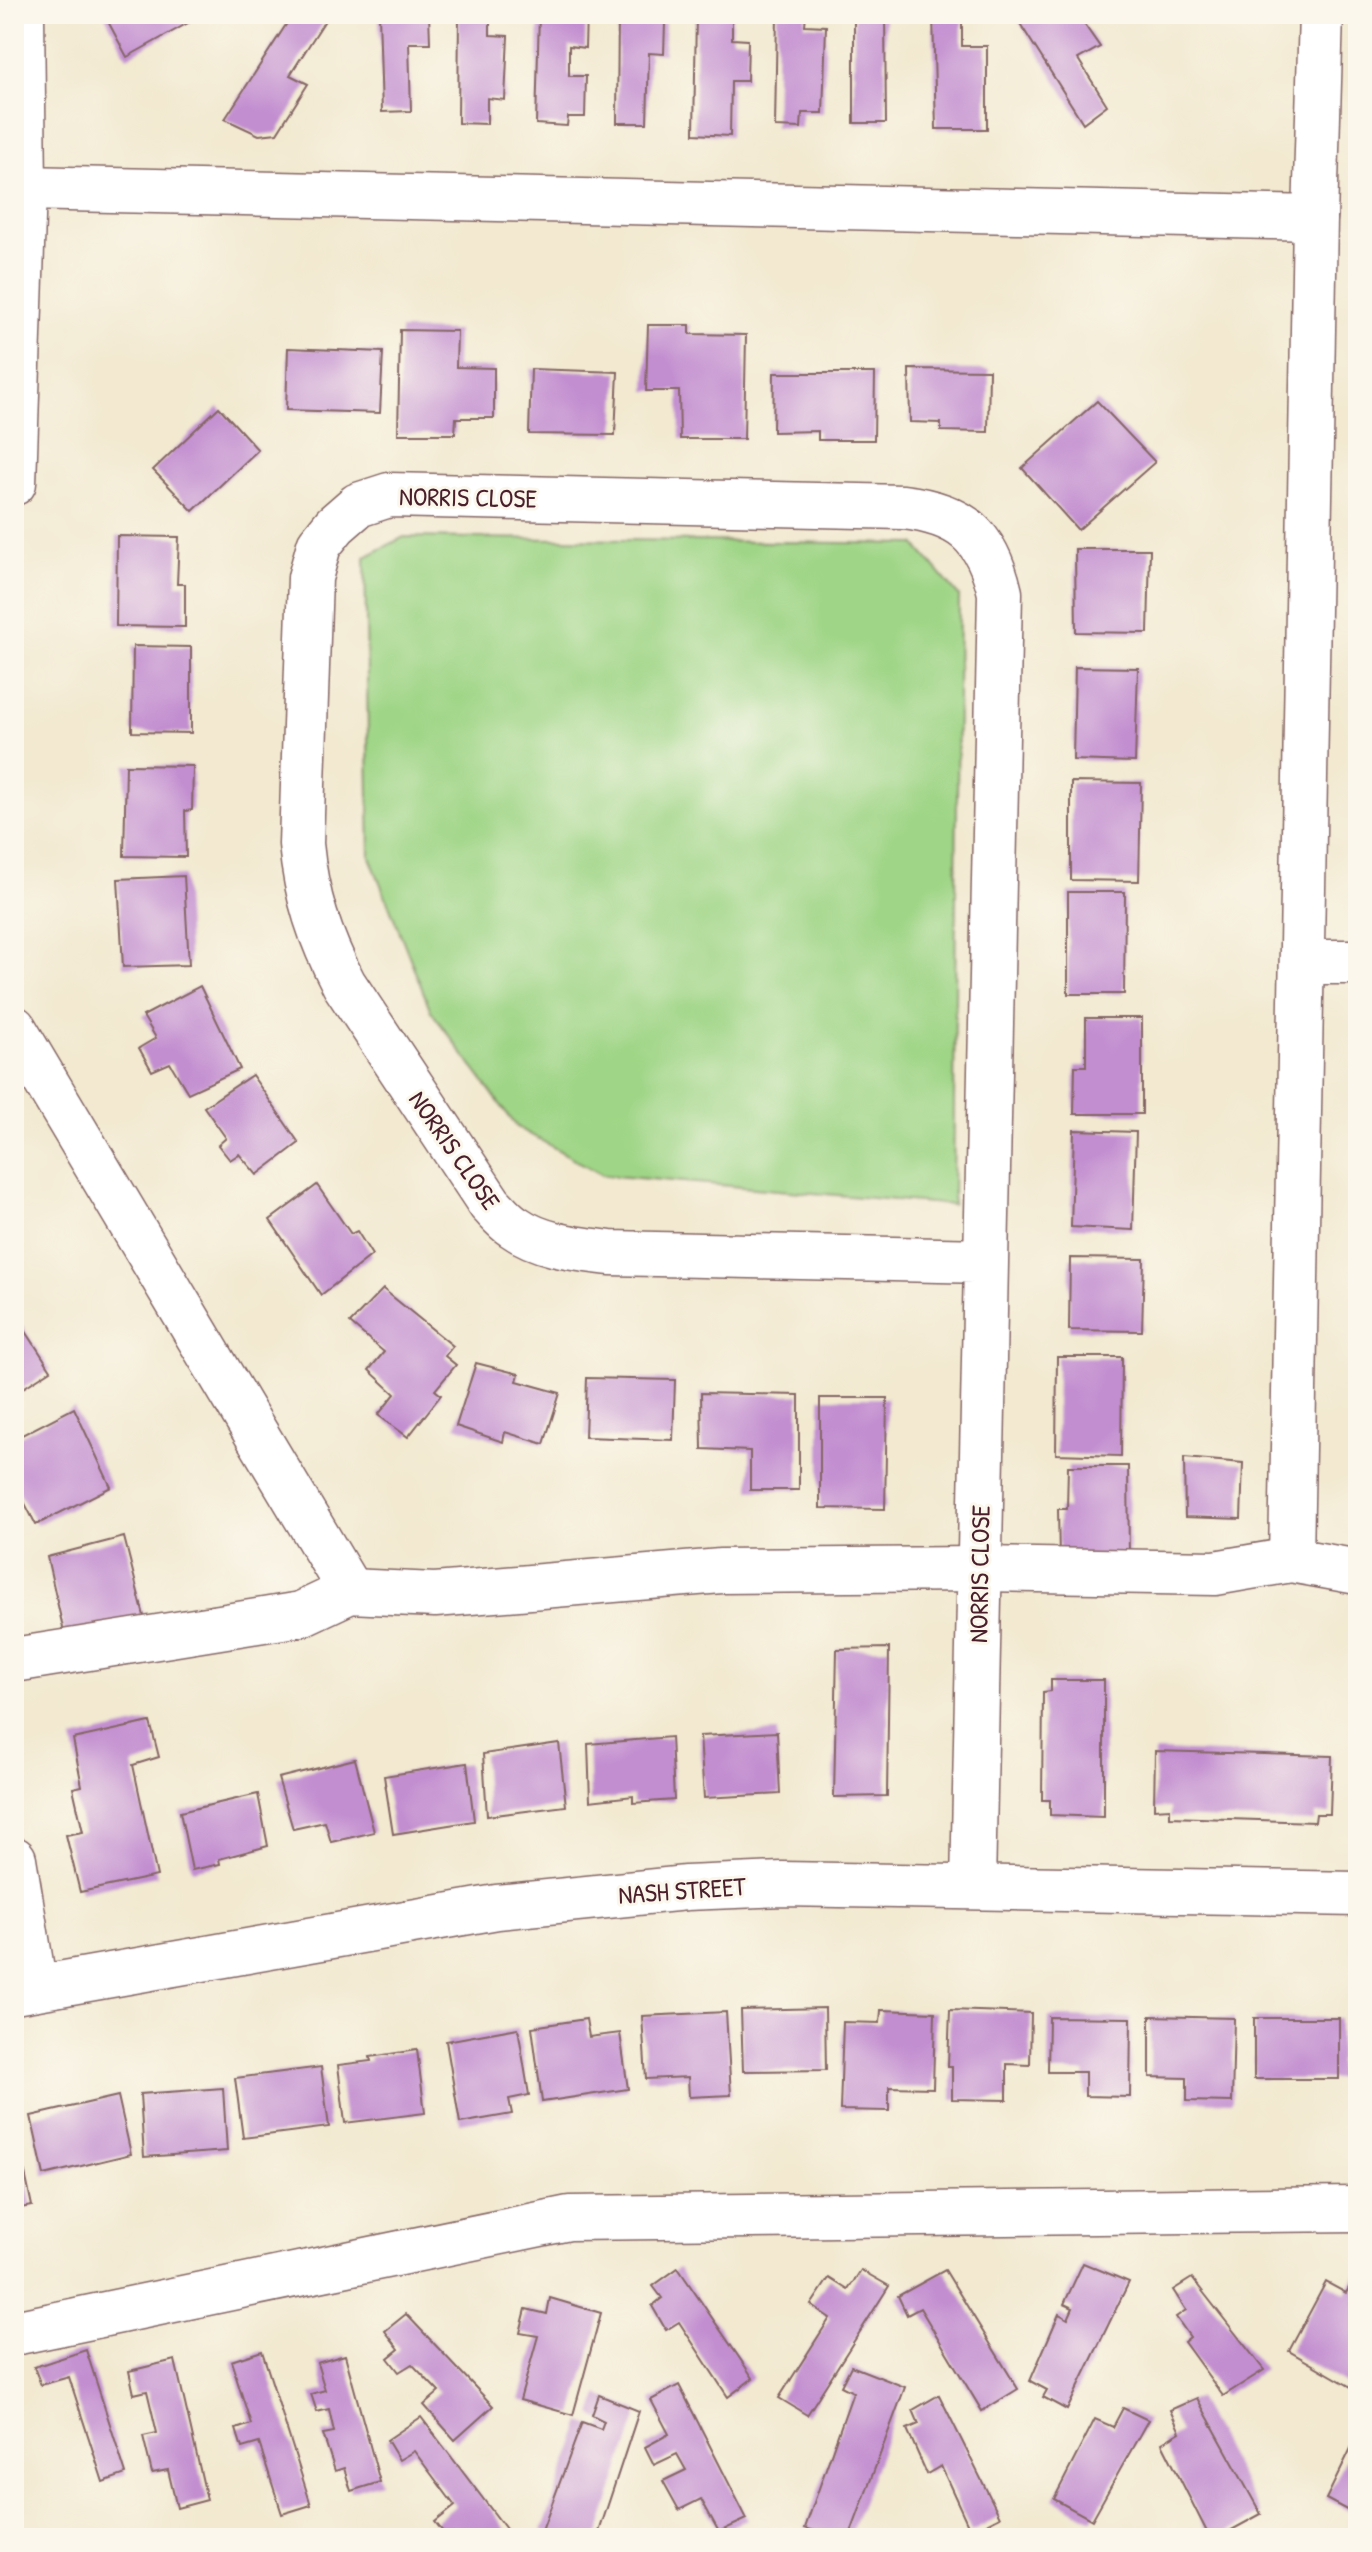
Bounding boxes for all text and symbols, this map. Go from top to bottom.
street label: NORRIS CLOSE [399,478,538,516]
street label: NORRIS CLOSE [401,1084,509,1217]
street label: NORRIS CLOSE [960,1504,998,1643]
street label: NASH STREET [617,1868,748,1912]

